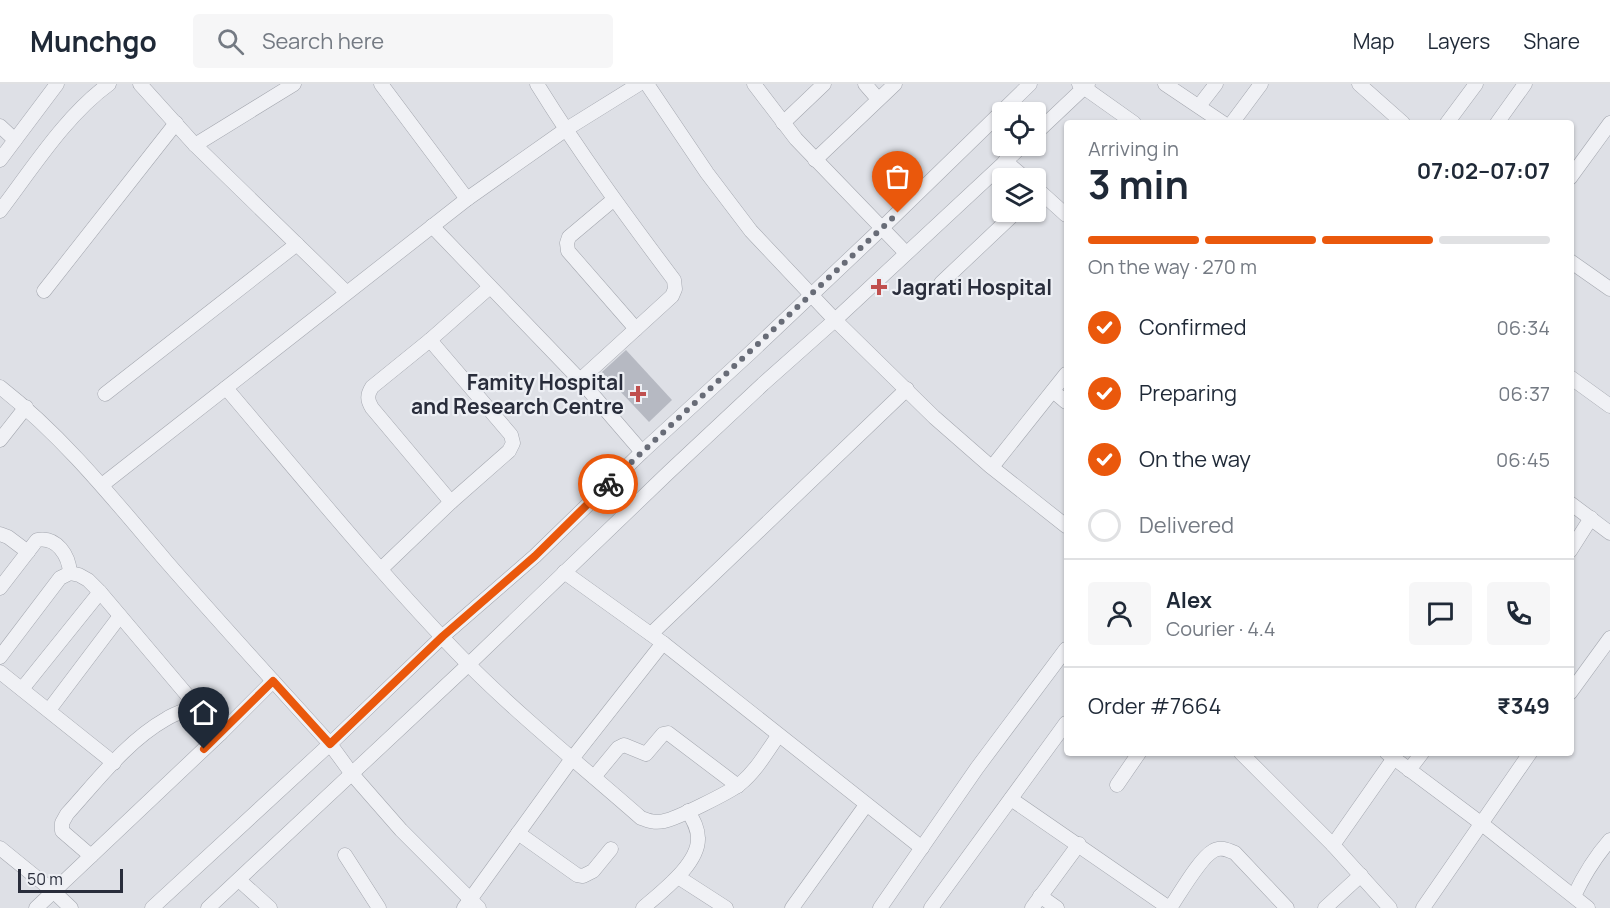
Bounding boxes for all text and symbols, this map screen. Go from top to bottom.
search box [193,14,613,68]
text: Munchgo [30,22,157,60]
icon: search [214,25,247,58]
text: Search here [262,26,384,56]
text: Map [1353,27,1394,55]
text: Layers [1427,27,1490,55]
text: Share [1523,27,1580,55]
map controls [992,102,1046,222]
button: locate [992,102,1046,156]
text: Arriving in [1088,135,1179,162]
pin [872,151,923,213]
text: 07:02–07:07 [1417,156,1550,186]
text: 3 min [1088,157,1189,211]
icon: bag [881,160,914,193]
button: layers [992,168,1046,222]
text: On the way · 270 m [1088,253,1257,280]
place label: Jagrati Hospital [892,273,1052,301]
marker: Jagrati Hospital [870,278,888,296]
icon: check [1088,311,1121,344]
text: Confirmed [1139,312,1247,342]
text: 06:34 [1497,314,1550,341]
place label: Famity Hospital and Research Centre [411,368,624,420]
icon: check [1088,377,1121,410]
text: Preparing [1139,378,1237,408]
text: 06:37 [1498,380,1550,407]
marker: Famity Hospital and Research Centre [629,385,647,403]
icon: check [1088,443,1121,476]
text: On the way [1139,444,1251,474]
text: 06:45 [1496,446,1550,473]
courier [578,454,638,514]
icon: bike [592,468,625,501]
text: Delivered [1139,510,1234,540]
button: person [1088,582,1151,645]
button: chat [1409,582,1472,645]
button: phone [1487,582,1550,645]
text: Alex [1166,585,1212,615]
text: Courier · 4.4 [1166,615,1276,642]
pin [178,687,229,749]
text: Order #7664 [1088,691,1221,721]
text: ₹349 [1497,691,1550,721]
icon: home [187,696,220,729]
scale bar [18,866,123,894]
text: 50 m [27,868,63,890]

